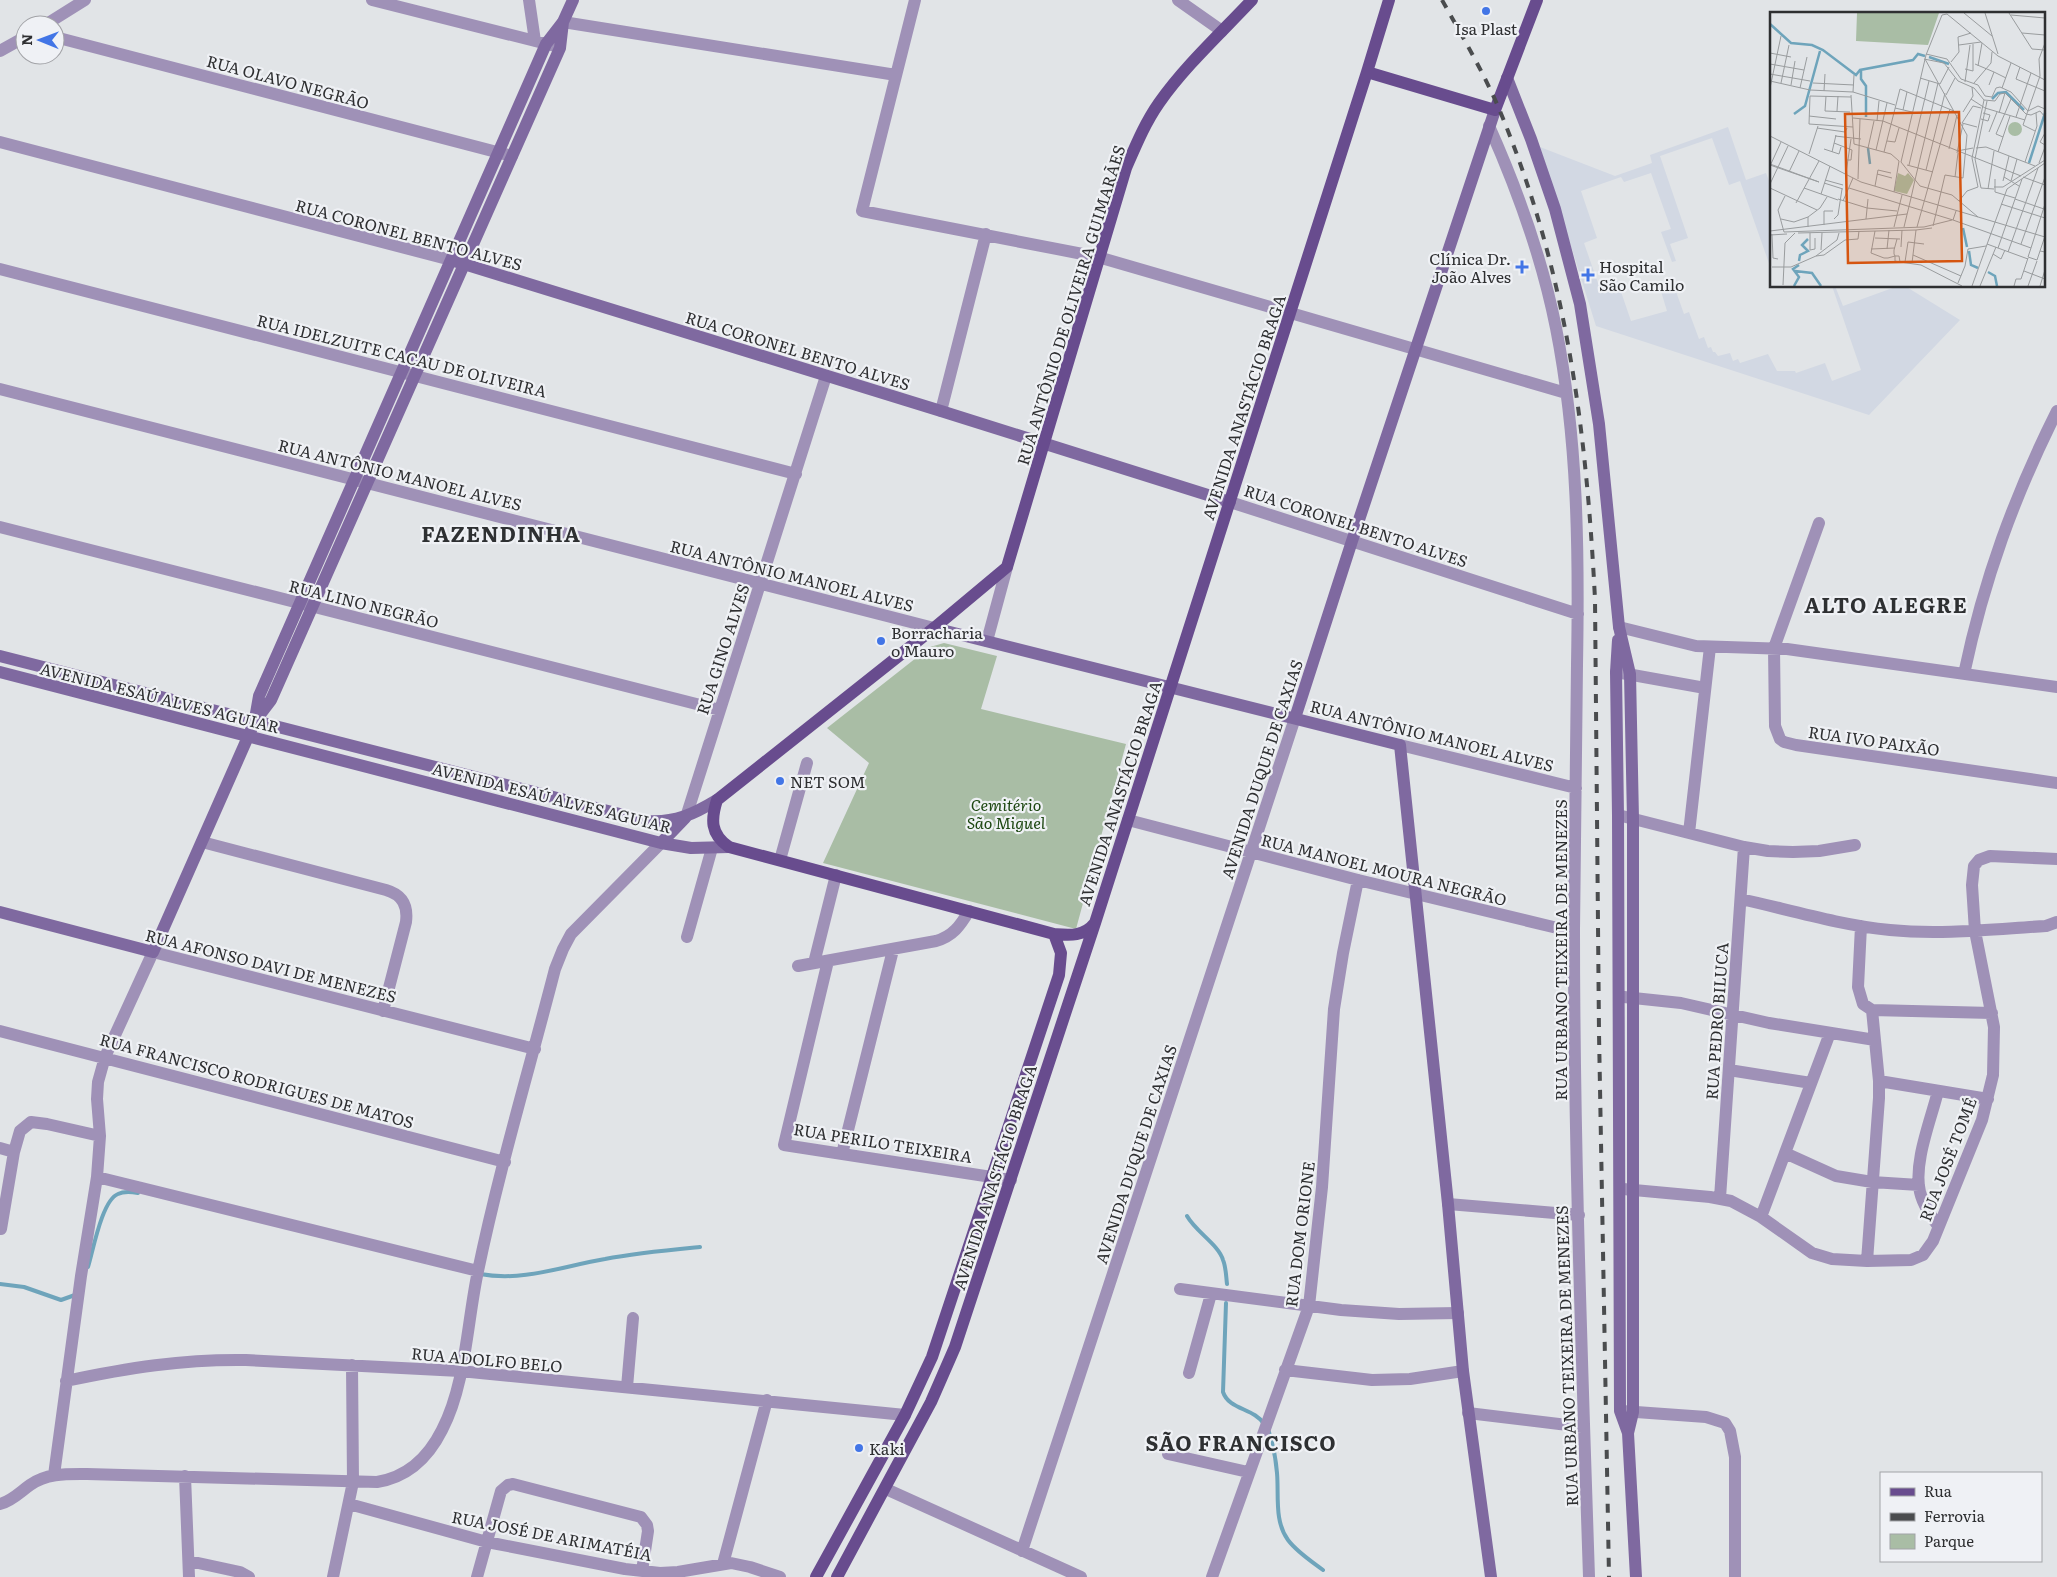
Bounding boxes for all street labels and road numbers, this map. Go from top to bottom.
street label: RUA OLAVO NEGRÃO [204,48,372,114]
street label: RUA ANTÔNIO DE OLIVEIRA GUIMARÃES [1010,142,1130,468]
street label: RUA CORONEL BENTO ALVES [293,192,525,276]
street label: AVENIDA ANASTÁCIO BRAGA [1195,291,1291,523]
street label: RUA CORONEL BENTO ALVES [683,304,913,396]
street label: RUA IDELZUITE CACAU DE OLIVEIRA [255,307,550,403]
street label: RUA ANTÔNIO MANOEL ALVES [276,432,524,516]
street label: RUA CORONEL BENTO ALVES [1241,477,1471,573]
street label: RUA ANTÔNIO MANOEL ALVES [668,533,916,617]
street label: RUA LINO NEGRÃO [287,573,441,633]
street label: RUA GINO ALVES [690,580,754,718]
street label: AVENIDA ESAÚ ALVES AGUIAR [38,656,283,739]
street label: AVENIDA DUQUE DE CAXIAS [1214,656,1308,882]
street label: AVENIDA ANASTÁCIO BRAGA [1071,677,1167,909]
street label: RUA ANTÔNIO MANOEL ALVES [1308,693,1556,777]
street label: RUA IVO PAIXÃO [1807,719,1941,761]
street label: AVENIDA ESAÚ ALVES AGUIAR [430,756,675,839]
street label: RUA URBANO TEIXEIRA DE MENEZES [1548,799,1572,1101]
street label: RUA MANOEL MOURA NEGRÃO [1259,827,1509,911]
street label: RUA AFONSO DAVI DE MENEZES [143,922,399,1008]
street label: RUA PEDRO BILUCA [1699,941,1733,1101]
street label: RUA FRANCISCO RODRIGUES DE MATOS [97,1026,417,1134]
street label: AVENIDA DUQUE DE CAXIAS [1088,1041,1182,1267]
street label: AVENIDA ANASTÁCIO BRAGA [946,1061,1042,1293]
street label: RUA JOSÉ TOMÉ [1912,1093,1982,1225]
street label: RUA PERILO TEIXEIRA [792,1116,974,1168]
street label: RUA DOM ORIONE [1278,1160,1320,1308]
street label: RUA URBANO TEIXEIRA DE MENEZES [1549,1205,1583,1507]
street label: RUA ADOLFO BELO [410,1340,564,1378]
street label: RUA JOSÉ DE ARIMATÉIA [450,1504,654,1566]

